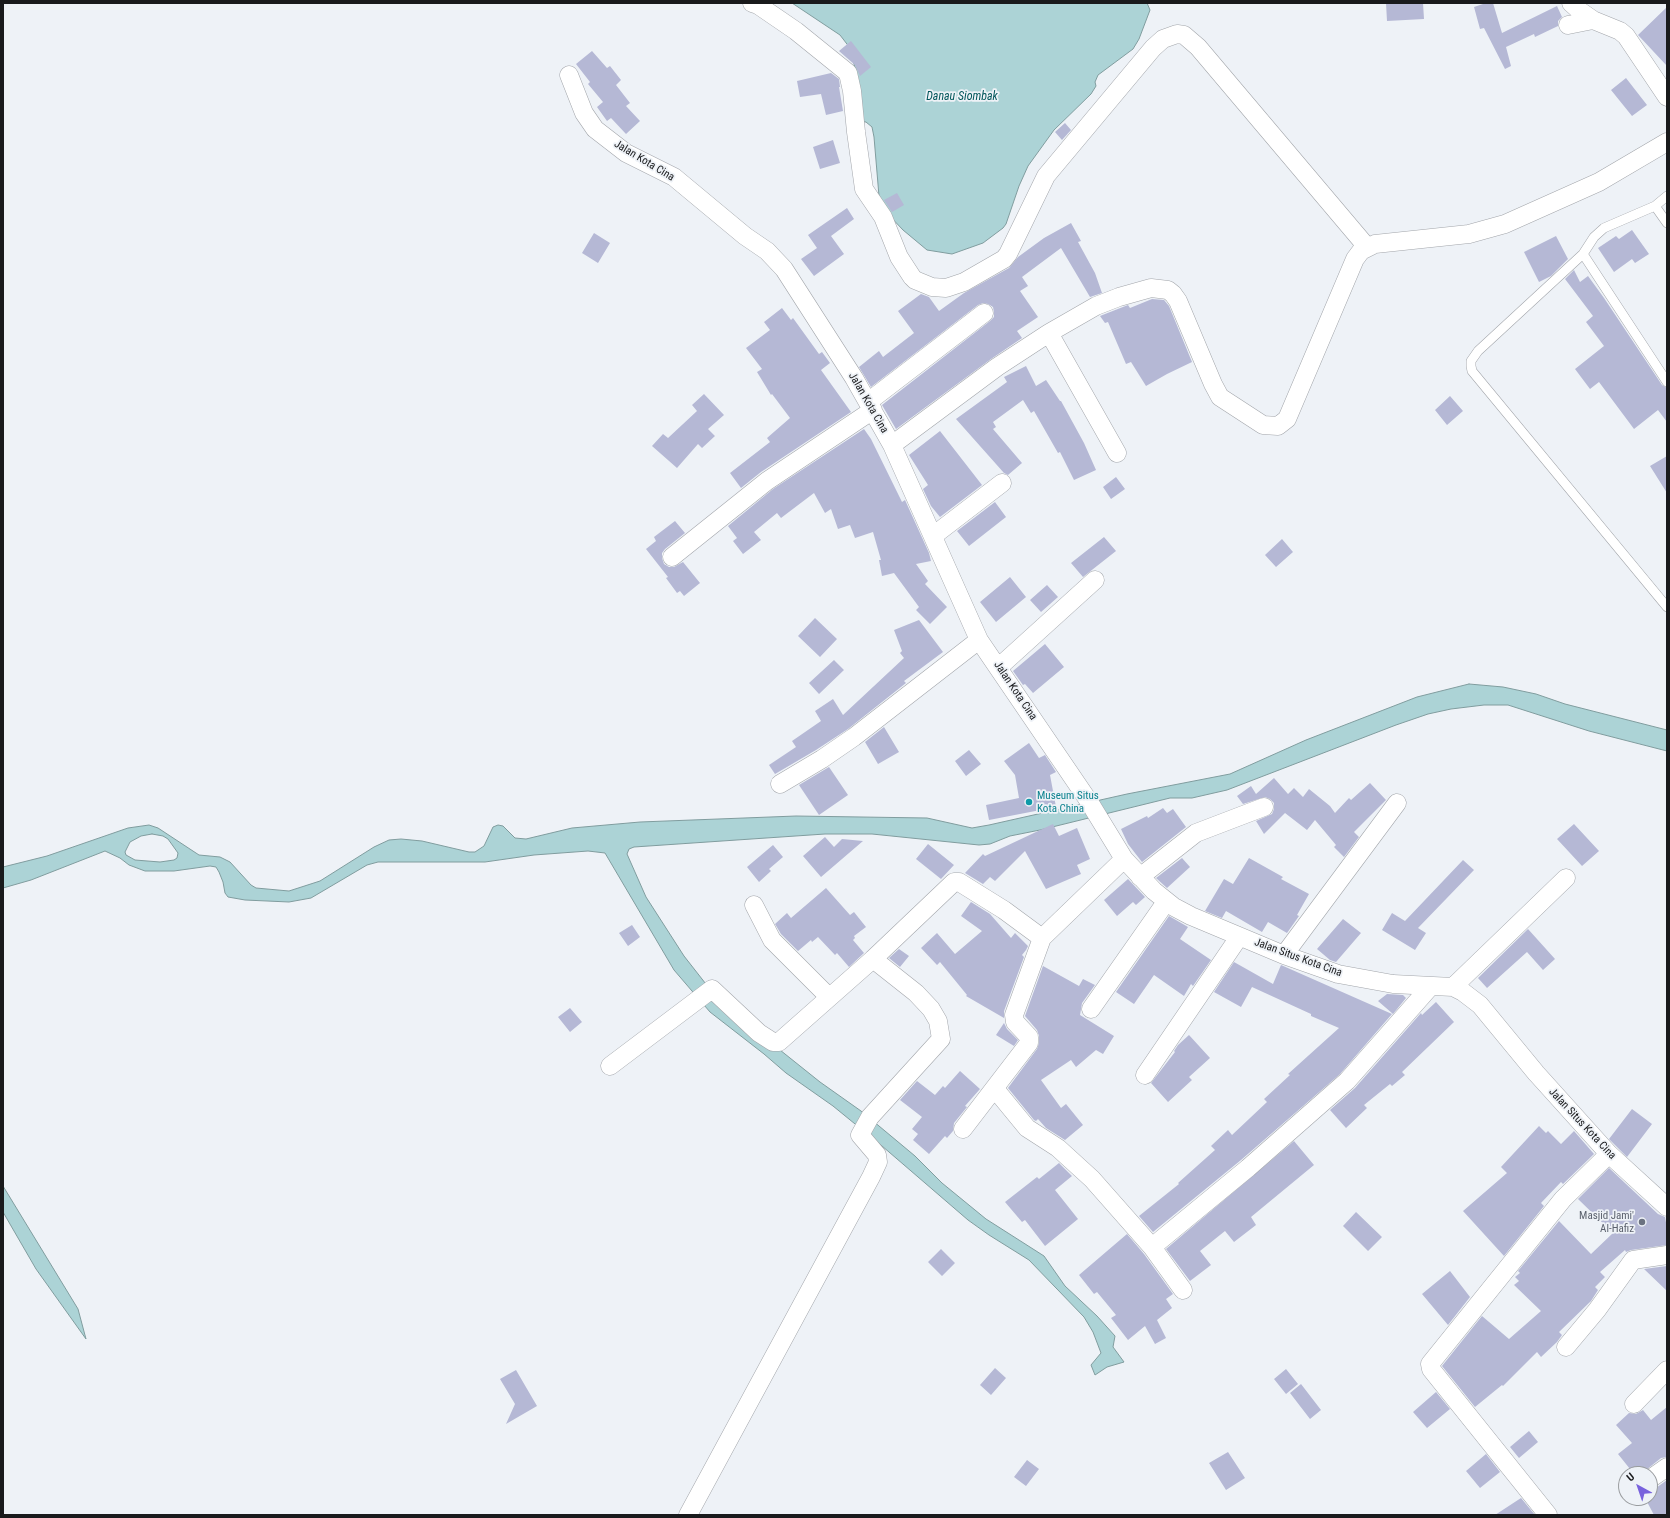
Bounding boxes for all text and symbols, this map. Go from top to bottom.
water label: Danau Siombak [926,90,998,104]
street label: Jalan Kota Cina [611,138,677,184]
street label: Jalan Kota Cina [845,370,891,436]
street label: Jalan Kota Cina [991,659,1039,723]
place label: Museum Situs Kota China [1037,789,1099,815]
marker: Museum Situs Kota China [1024,797,1034,807]
street label: Jalan Situs Kota Cina [1252,936,1344,980]
street label: Jalan Situs Kota Cina [1546,1086,1618,1162]
place label: Masjid Jami' Al-Hafiz [1579,1209,1634,1235]
marker: Masjid Jami' Al-Hafiz [1637,1217,1647,1227]
north arrow [1618,1466,1658,1506]
text: U [1624,1470,1637,1484]

